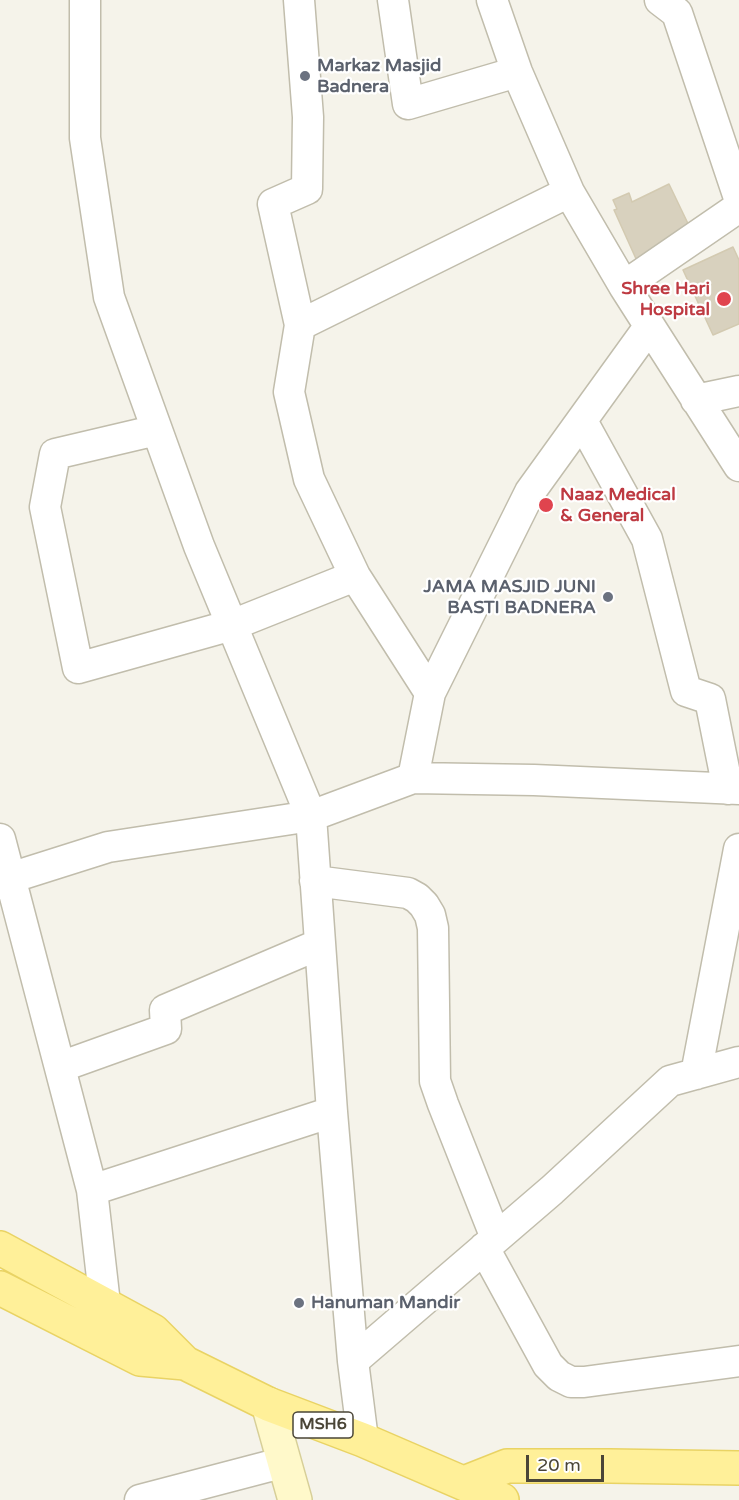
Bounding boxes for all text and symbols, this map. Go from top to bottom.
place label: Markaz Masjid Badnera [317,55,441,98]
marker: Markaz Masjid Badnera [298,69,312,83]
place label: Shree Hari Hospital [621,278,710,320]
marker: Shree Hari Hospital [715,290,733,308]
place label: Naaz Medical & General [560,484,676,526]
marker: Naaz Medical & General [537,496,555,514]
place label: JAMA MASJID JUNI BASTI BADNERA [423,576,596,618]
marker: JAMA MASJID JUNI BASTI BADNERA [601,590,615,604]
place label: Hanuman Mandir [311,1292,460,1314]
marker: Hanuman Mandir [292,1296,306,1310]
road number: MSH6 [293,1412,353,1438]
scale bar [529,1443,607,1481]
text: 20 m [537,1454,581,1476]

